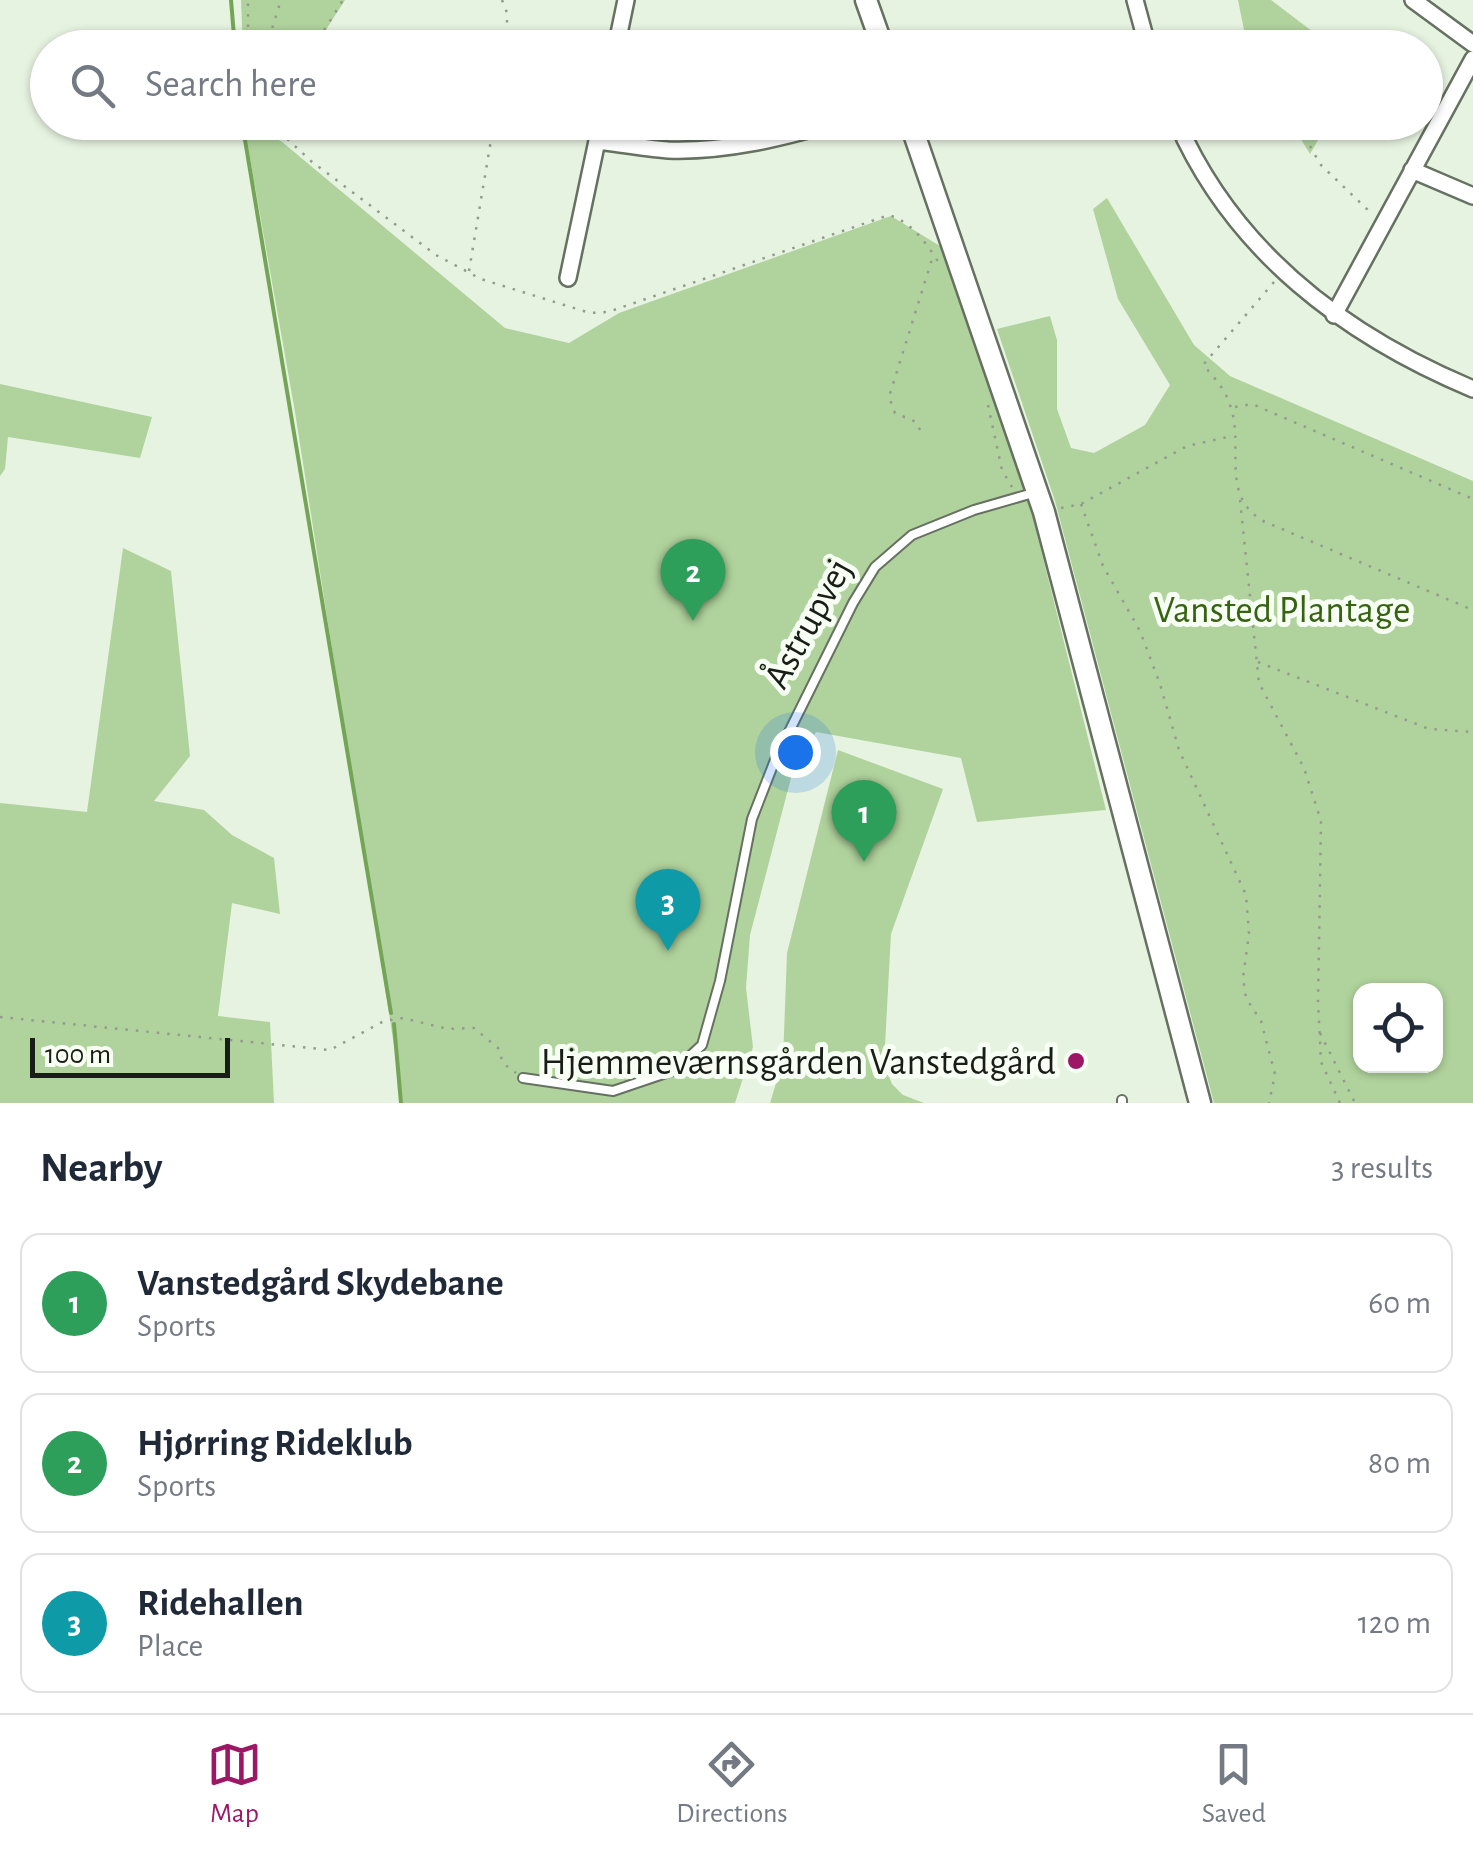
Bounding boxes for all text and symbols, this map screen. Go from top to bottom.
search box [30,30,1443,140]
icon: search [65,58,120,113]
text: Search here [145,66,317,104]
pin: 2 [660,538,726,621]
street label: Åstrupvej [754,551,860,695]
park label: Vansted Plantage [1154,592,1410,630]
your location [770,727,821,778]
pin: 1 [832,780,896,862]
pin: 3 [636,868,700,951]
map controls [1353,983,1443,1073]
button: locate [1353,983,1443,1073]
scale bar [30,1033,230,1078]
text: 100 m [45,1041,111,1069]
place label: Hjemmeværnsgården Vanstedgård [541,1044,1056,1082]
marker: Hjemmeværnsgården Vanstedgård [1065,1050,1087,1072]
text: Nearby [40,1147,163,1189]
text: 3 results [1331,1152,1433,1184]
text: Vanstedgård Skydebane [137,1265,504,1303]
text: 1 [69,1287,80,1319]
text: 60 m [1368,1287,1431,1319]
text: Sports [137,1310,216,1342]
text: Hjørring Rideklub [137,1425,413,1463]
text: 2 [67,1447,82,1479]
text: 80 m [1368,1447,1431,1479]
text: Sports [137,1470,216,1502]
text: Ridehallen [137,1585,304,1623]
text: 3 [68,1607,81,1639]
text: 120 m [1358,1607,1431,1639]
text: Place [137,1630,203,1662]
tab: Map [207,1737,262,1831]
tab: Directions [676,1737,788,1831]
tab: Saved [1202,1737,1266,1831]

